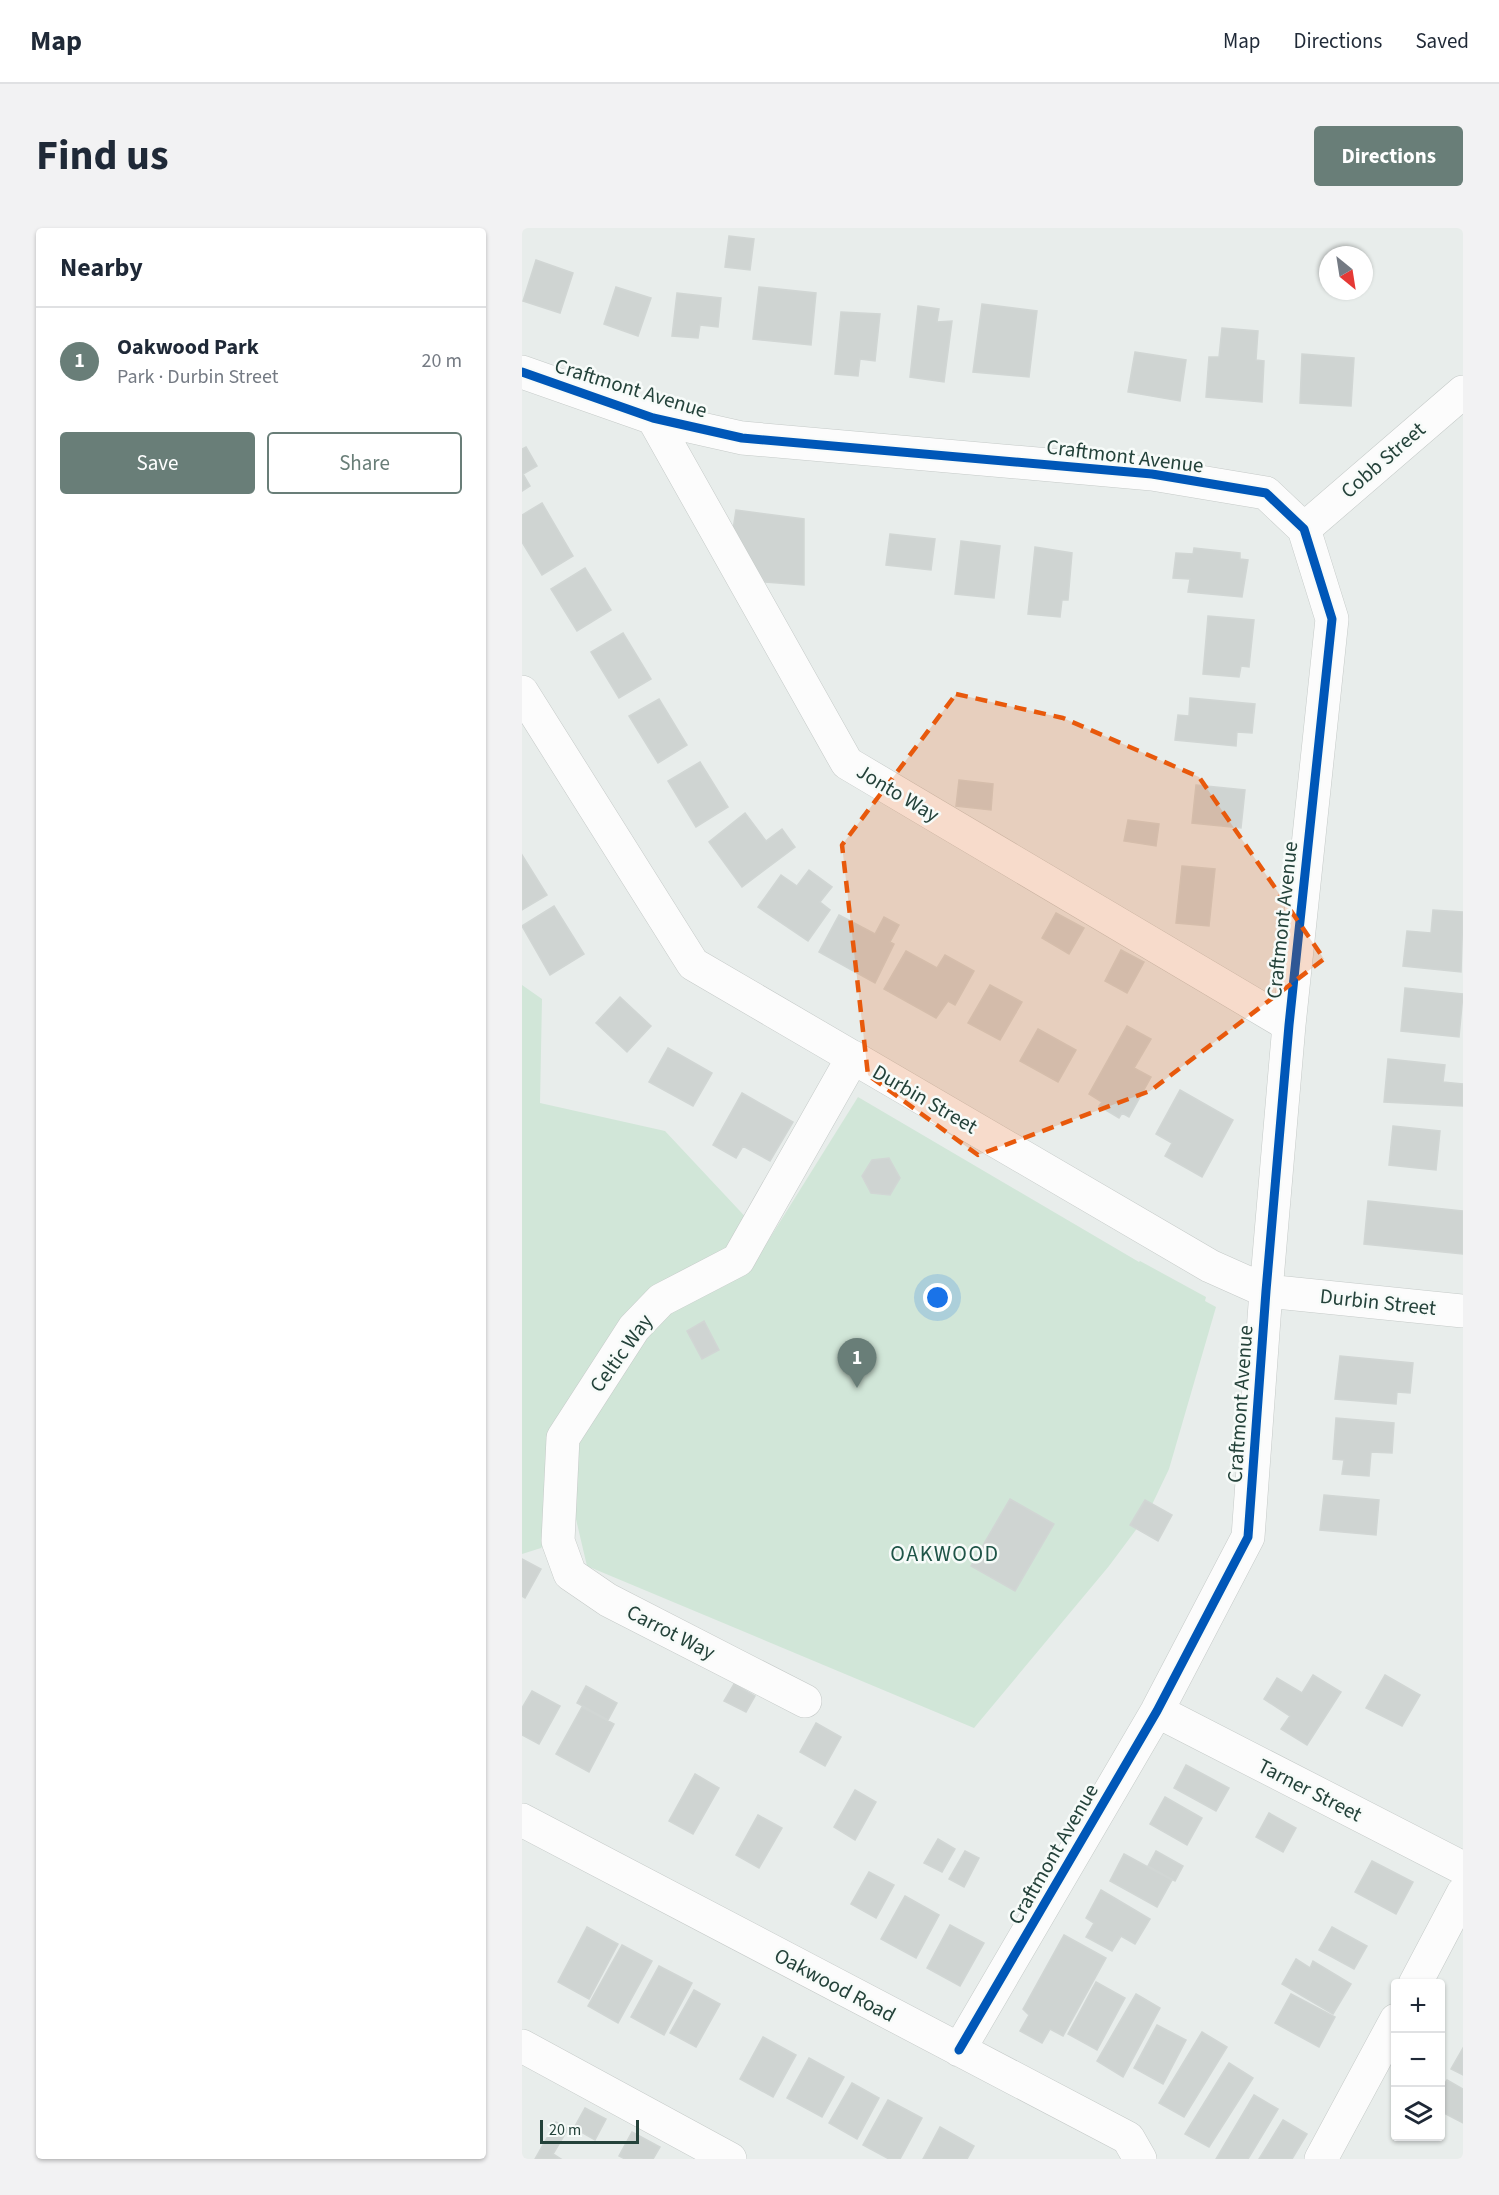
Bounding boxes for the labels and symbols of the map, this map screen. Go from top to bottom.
north arrow [1319,246,1373,300]
street label: Craftmont Avenue [551,351,711,425]
street label: Cobb Street [1334,415,1432,505]
street label: Craftmont Avenue [1045,431,1205,481]
street label: Jonto Way [851,756,945,830]
street label: Craftmont Avenue [1259,840,1305,1000]
street label: Durbin Street [867,1057,983,1141]
street label: Durbin Street [1318,1281,1438,1323]
your location [923,1283,952,1312]
street label: Celtic Way [582,1307,660,1398]
street label: Craftmont Avenue [1220,1324,1260,1484]
pin: 1 [838,1338,876,1388]
district label: OAKWOOD [890,1538,1000,1570]
street label: Carrot Way [622,1597,721,1667]
street label: Tarner Street [1253,1751,1367,1829]
street label: Craftmont Avenue [1000,1778,1106,1930]
street label: Oakwood Road [769,1940,901,2030]
scale bar [540,2117,639,2144]

